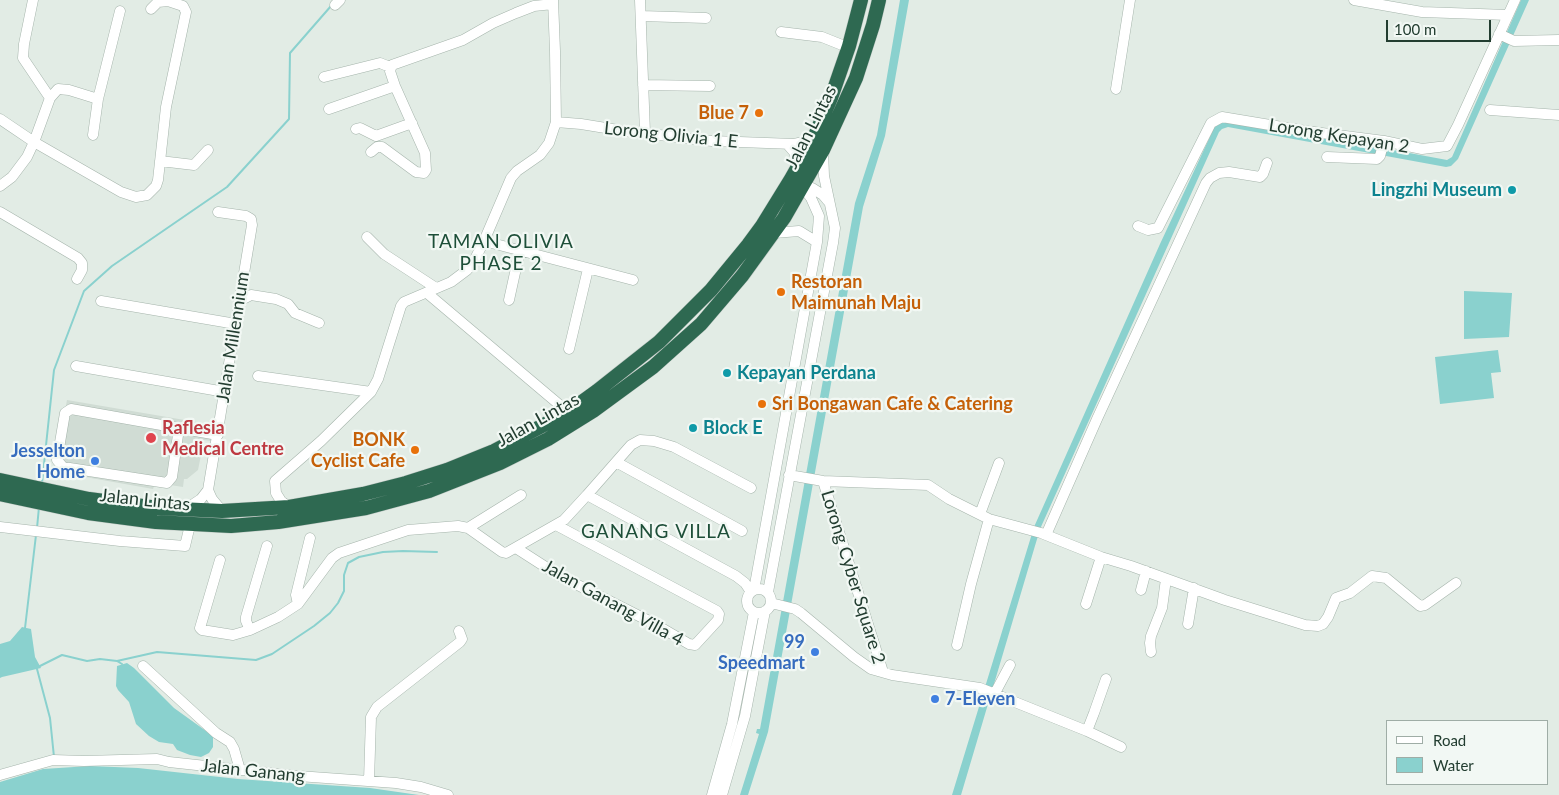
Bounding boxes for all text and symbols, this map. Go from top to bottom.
scale bar [1389,10,1494,42]
text: 100 m [1394,20,1436,38]
street label: Jalan Lintas [781,82,841,172]
place label: Blue 7 [698,102,749,124]
marker: Blue 7 [753,107,765,119]
street label: Lorong Kepayan 2 [1267,114,1411,158]
street label: Lorong Olivia 1 E [603,117,739,153]
place label: Lingzhi Museum [1371,179,1502,201]
marker: Lingzhi Museum [1506,184,1518,196]
district label: TAMAN OLIVIA PHASE 2 [427,231,575,275]
street label: Jalan Millennium [212,270,254,404]
place label: Restoran Maimunah Maju [791,271,921,314]
marker: Restoran Maimunah Maju [775,286,787,298]
place label: Kepayan Perdana [737,362,876,384]
marker: Kepayan Perdana [721,367,733,379]
street label: Jalan Lintas [493,389,583,451]
place label: Sri Bongawan Cafe & Catering [772,393,1013,415]
marker: Sri Bongawan Cafe & Catering [756,398,768,410]
place label: Raflesia Medical Centre [162,417,284,459]
place label: Block E [703,417,763,439]
marker: Block E [687,422,699,434]
place label: BONK Cyclist Cafe [311,429,405,472]
marker: Raflesia Medical Centre [144,431,158,445]
place label: Jesselton Home [11,440,85,482]
marker: BONK Cyclist Cafe [409,444,421,456]
marker: Jesselton Home [89,455,101,467]
street label: Jalan Lintas [99,485,191,515]
street label: Lorong Cyber Square 2 [816,488,890,666]
district label: GANANG VILLA [580,521,732,543]
street label: Jalan Ganang Villa 4 [539,555,687,651]
place label: 99 Speedmart [718,631,805,674]
marker: 99 Speedmart [809,646,821,658]
place label: 7-Eleven [945,688,1015,710]
marker: 7-Eleven [929,693,941,705]
legend [1386,720,1549,785]
text: Road [1433,731,1466,749]
street label: Jalan Ganang [200,755,306,787]
text: Water [1433,756,1474,774]

